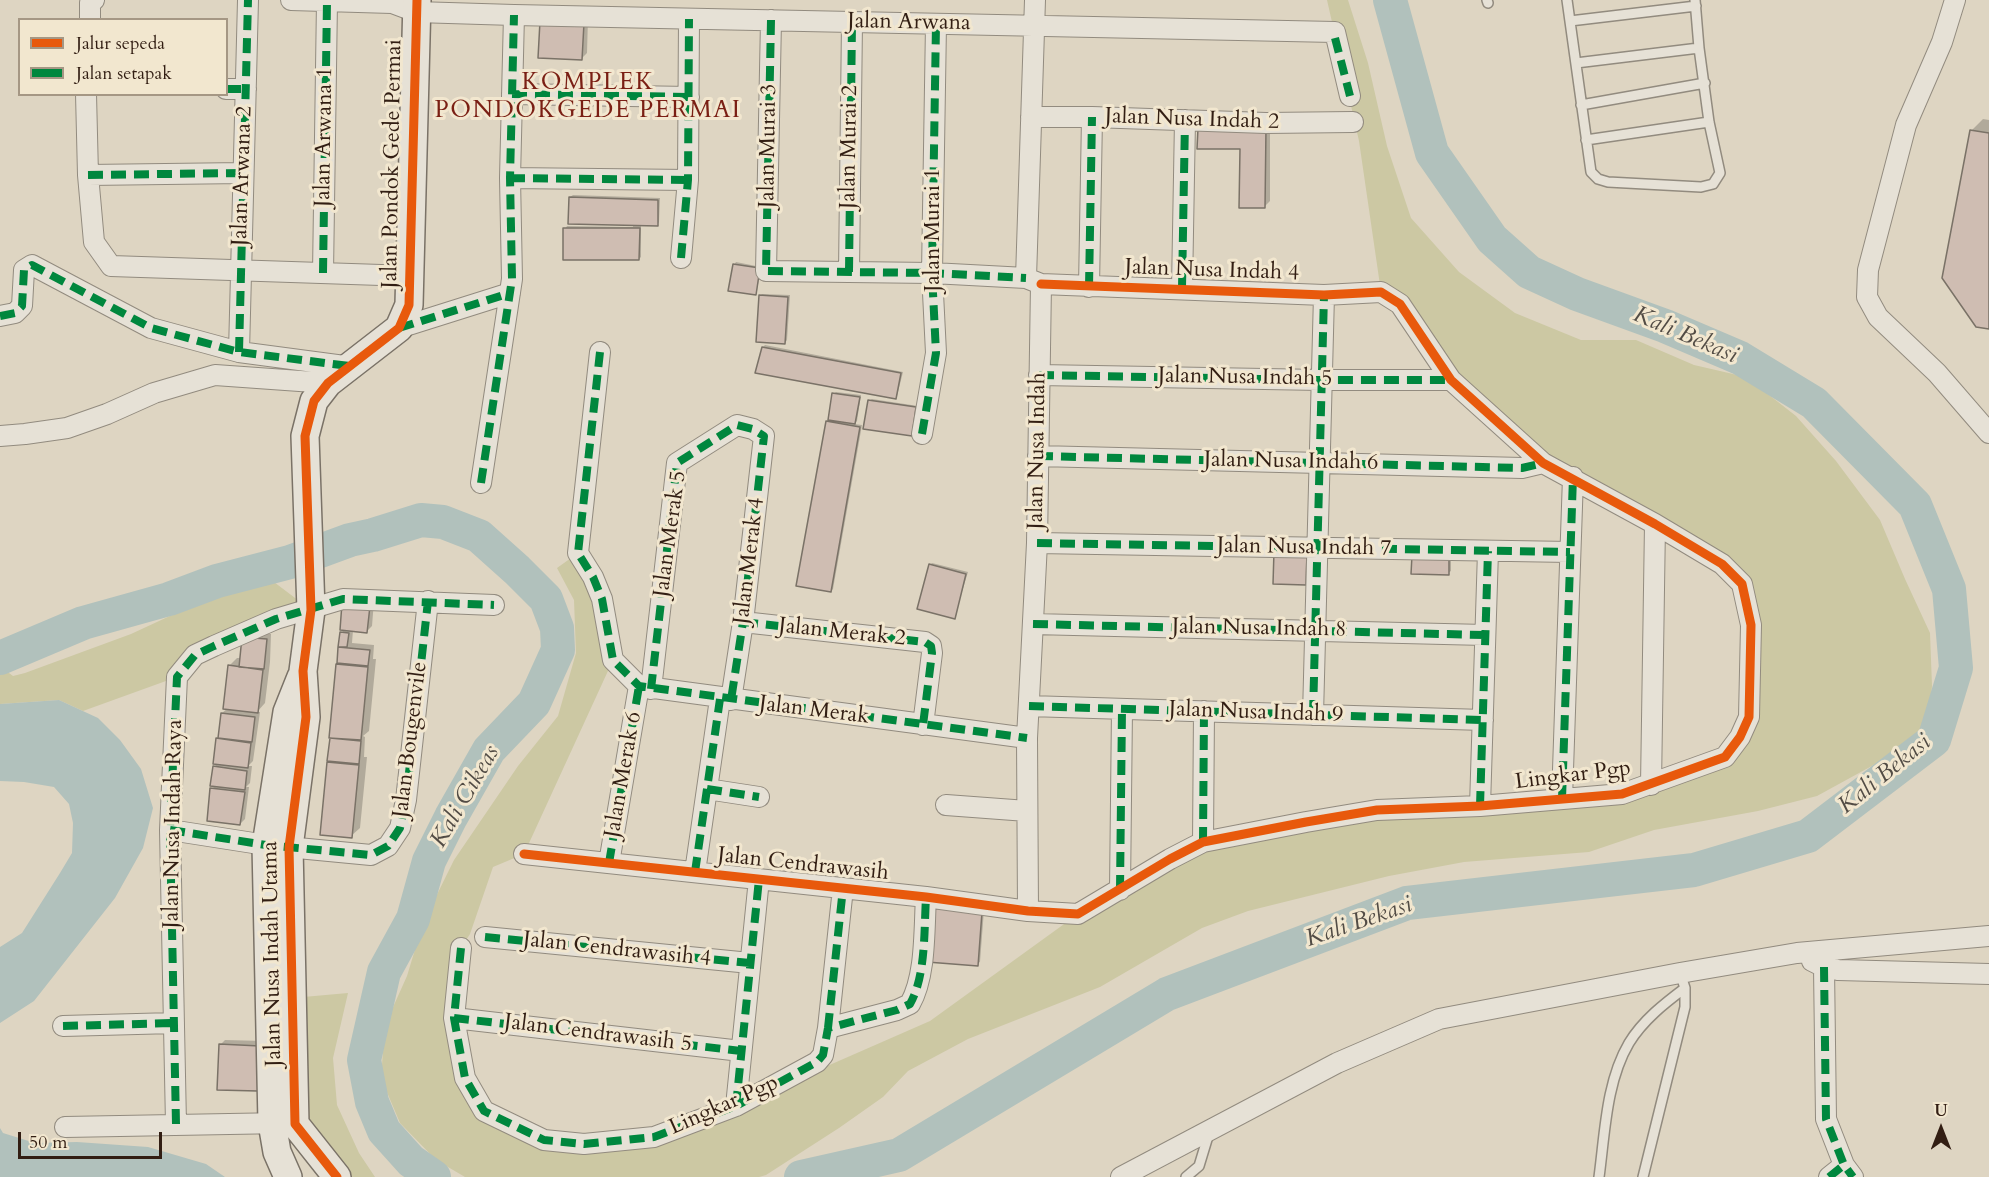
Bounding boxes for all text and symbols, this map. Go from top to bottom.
street label: Jalan Arwana [847,9,971,37]
legend [18,18,228,96]
text: Jalur sepeda [76,31,165,56]
street label: Jalan Pondok Gede Permai [378,39,408,289]
text: Jalan setapak [76,61,172,86]
street label: Jalan Arwana 1 [311,67,339,207]
district label: KOMPLEK PONDOKGEDE PERMAI [434,69,742,125]
street label: Jalan Murai 3 [755,84,783,208]
street label: Jalan Murai 2 [836,85,864,209]
street label: Jalan Nusa Indah 2 [1104,104,1280,136]
street label: Jalan Arwana 2 [227,105,259,247]
street label: Jalan Murai 1 [921,168,947,292]
street label: Jalan Nusa Indah 4 [1124,255,1300,287]
water label: Kali Bekasi [1628,301,1742,371]
street label: Jalan Nusa Indah 5 [1158,363,1332,393]
street label: Jalan Nusa Indah [1023,372,1053,530]
street label: Jalan Nusa Indah 6 [1204,447,1378,477]
street label: Jalan Merak 5 [649,469,693,599]
street label: Jalan Merak 4 [729,496,771,626]
street label: Jalan Nusa Indah 7 [1217,533,1391,563]
street label: Jalan Merak 2 [777,613,907,653]
street label: Jalan Nusa Indah 8 [1172,614,1346,644]
street label: Jalan Bougenvile [388,660,434,820]
street label: Jalan Merak [758,691,870,731]
street label: Jalan Nusa Indah 9 [1168,697,1344,729]
street label: Jalan Merak 6 [600,710,648,840]
street label: Jalan Nusa Indah Raya [159,719,189,929]
water label: Kali Bekasi [1833,729,1937,821]
water label: Kali Cikeas [425,741,507,853]
street label: Lingkar Pgp [1514,756,1632,796]
street label: Jalan Nusa Indah Utama [258,841,288,1067]
street label: Jalan Cendrawasih [716,843,890,887]
water label: Kali Bekasi [1302,891,1416,955]
street label: Jalan Cendrawasih 4 [522,927,712,973]
street label: Jalan Cendrawasih 5 [503,1009,693,1059]
street label: Lingkar Pgp [665,1070,783,1142]
north arrow [1911,1099,1971,1159]
text: U [1934,1100,1948,1122]
scale bar [21,1120,165,1158]
text: 50 m [29,1130,68,1155]

